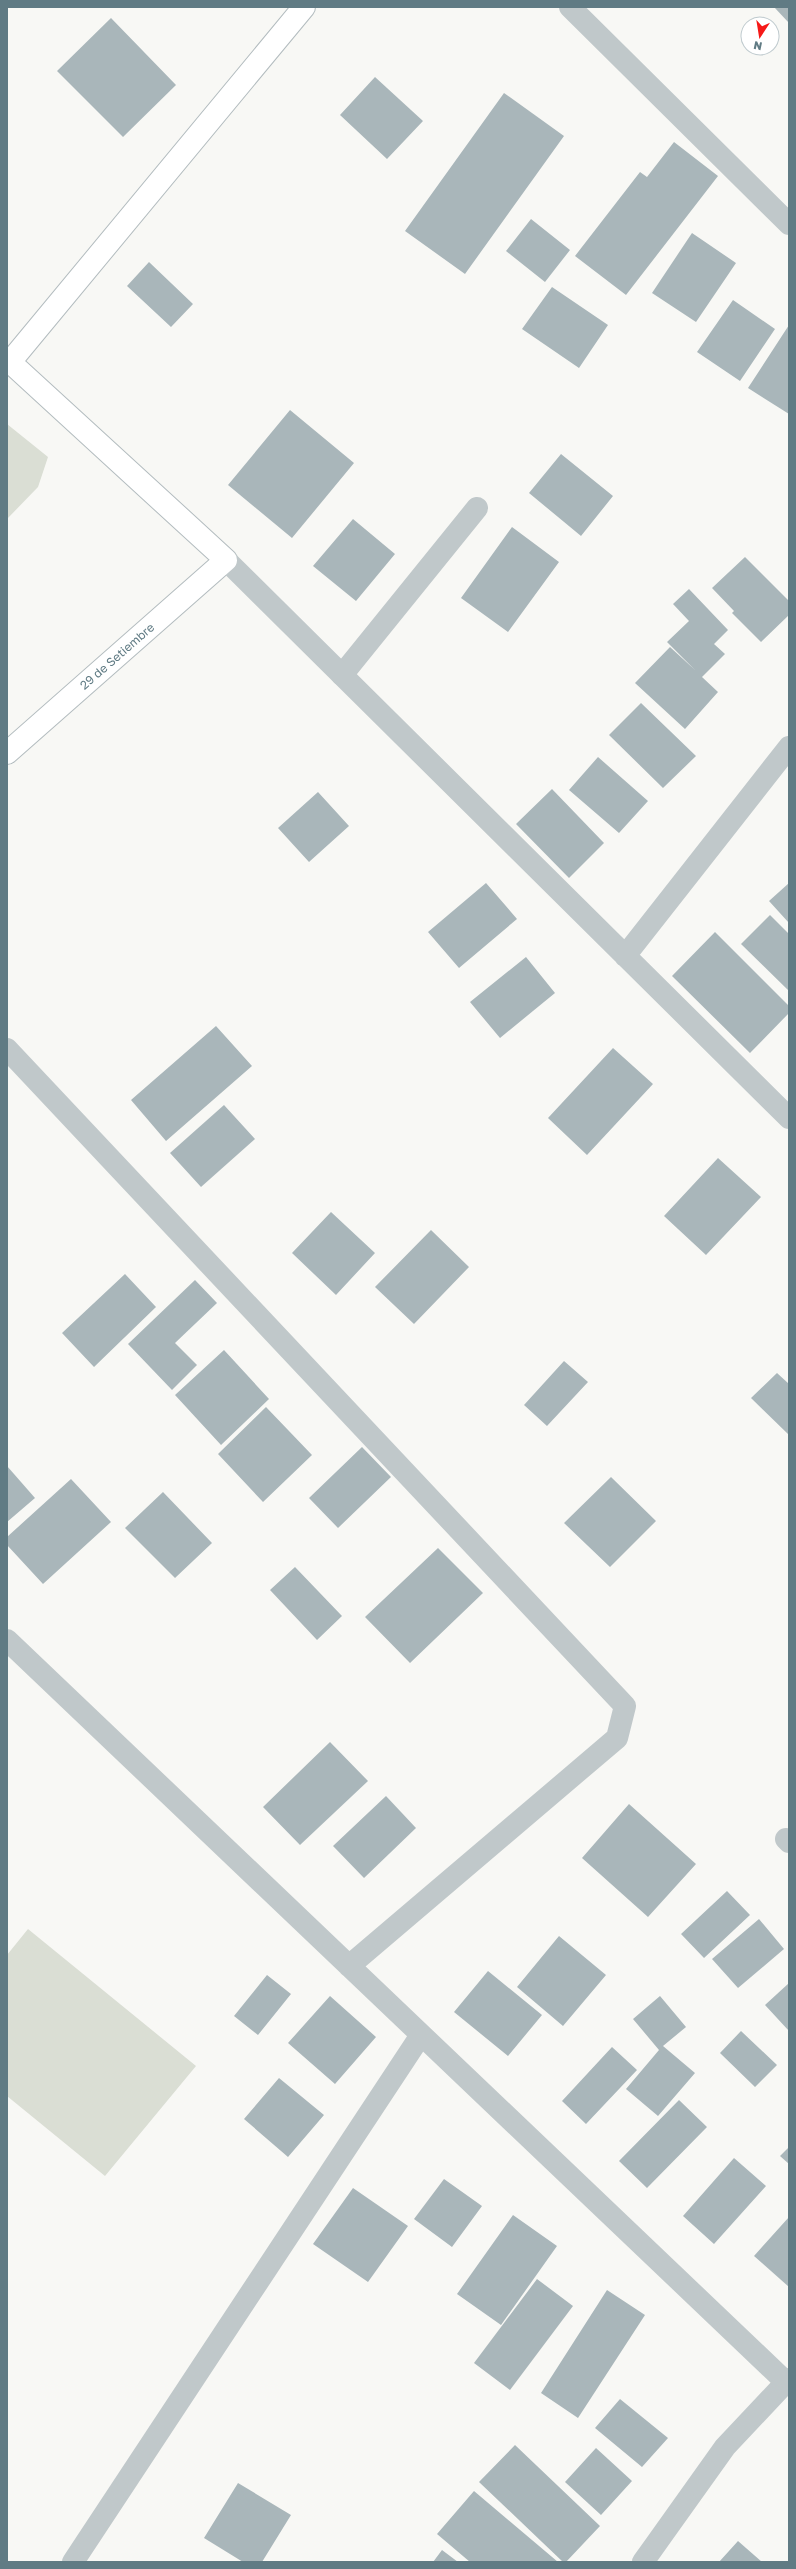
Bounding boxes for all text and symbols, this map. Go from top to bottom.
north arrow [740,16,780,56]
text: N [752,39,763,53]
street label: 29 de Setiembre [77,620,157,692]

